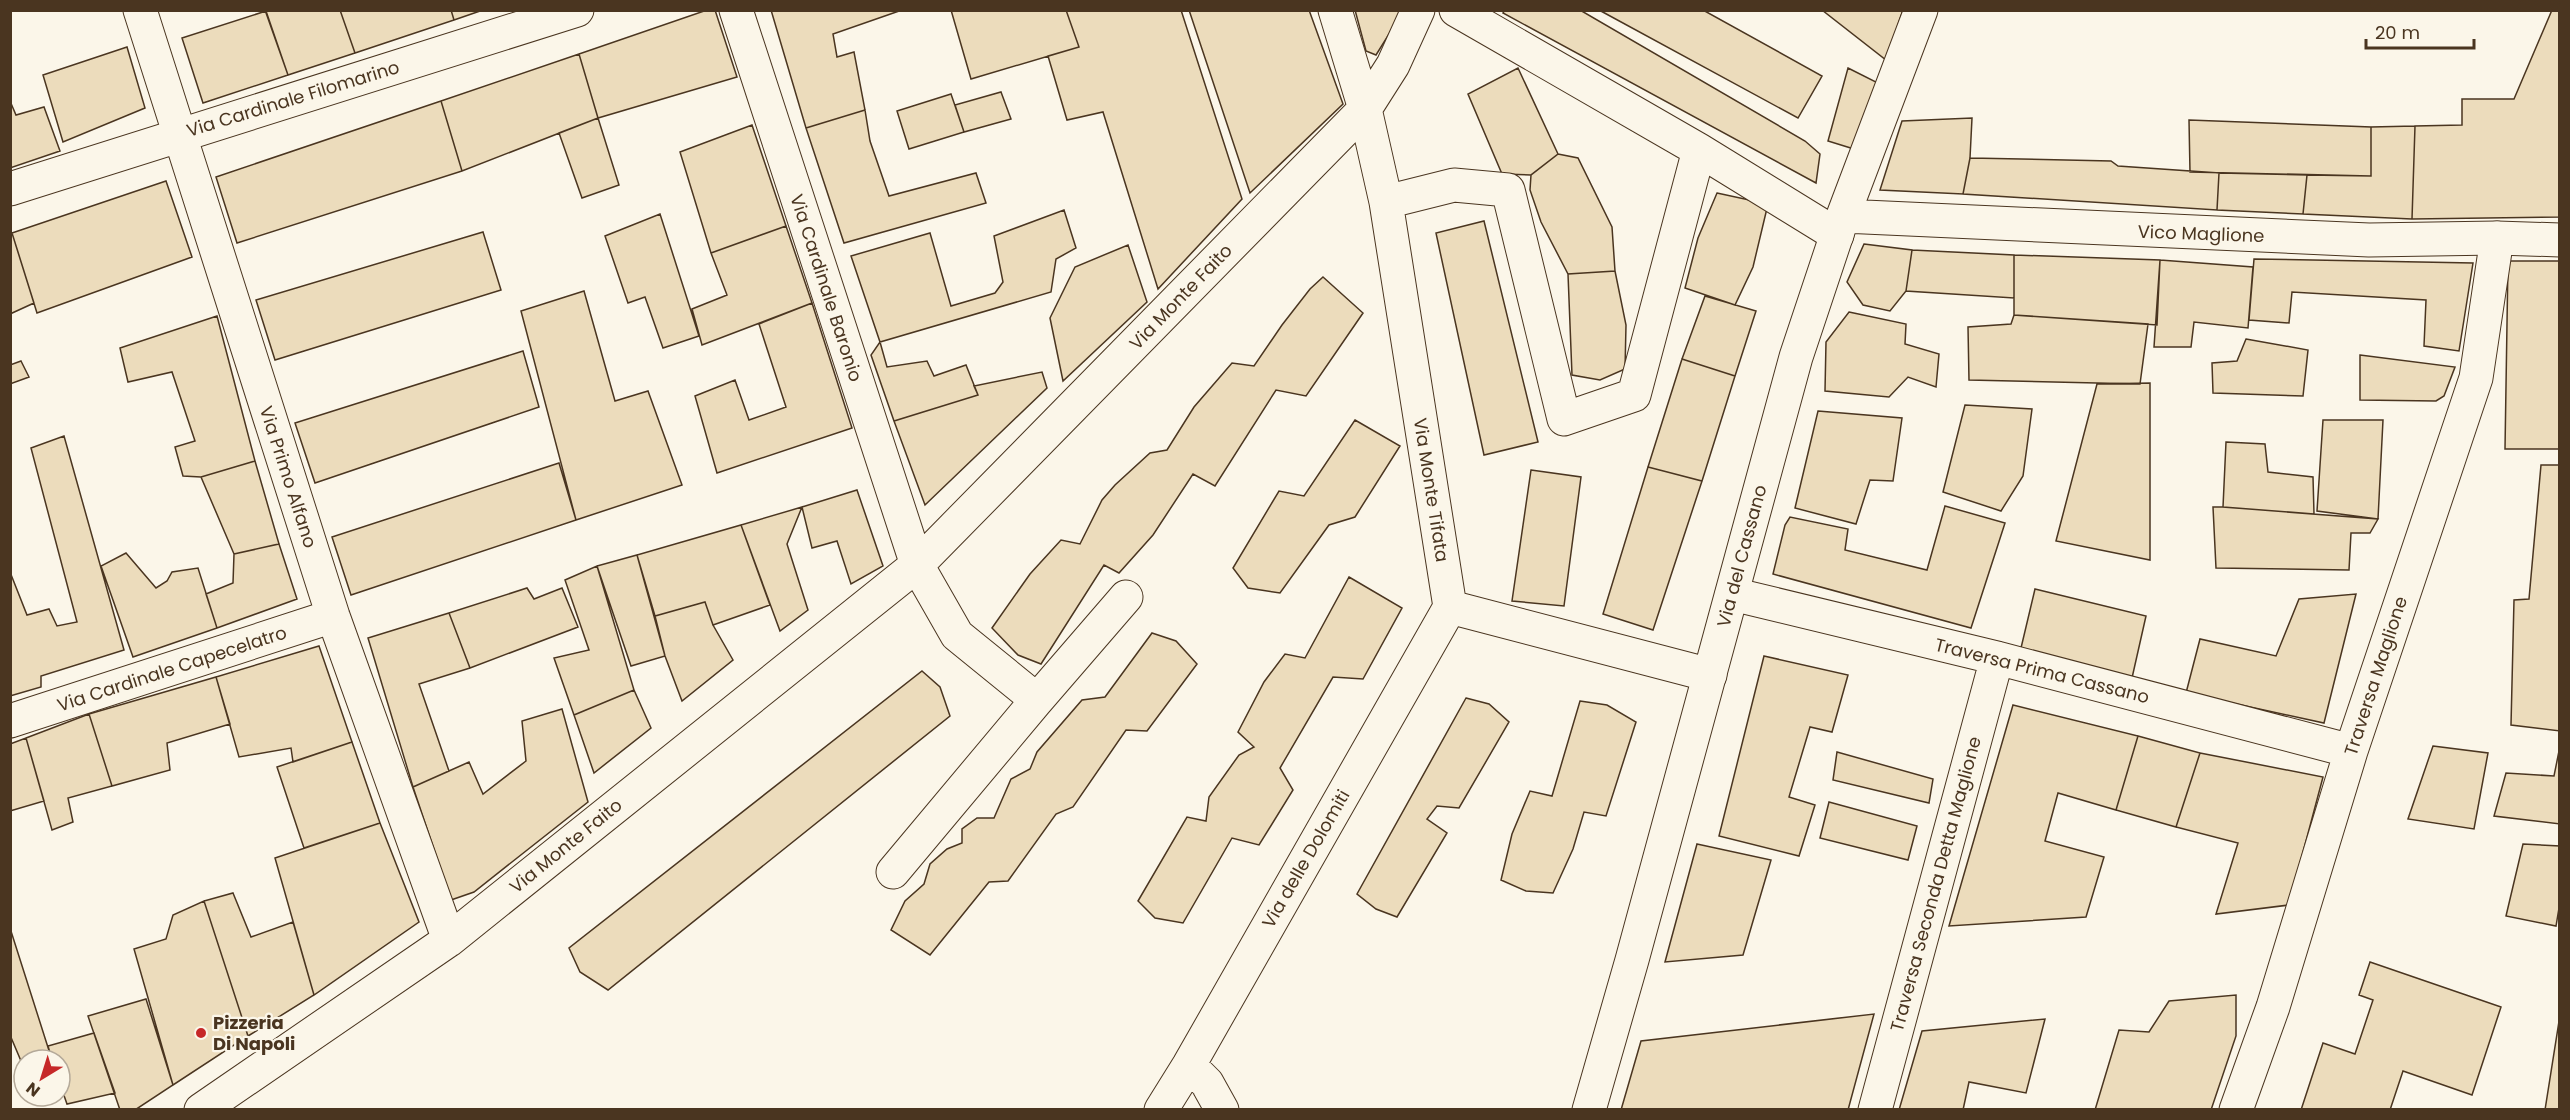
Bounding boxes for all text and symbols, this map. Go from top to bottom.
scale bar [2366,12,2474,50]
text: 20 m [2375,20,2420,45]
street label: Via Cardinale Filomarino [183,54,402,143]
street label: Via Cardinale Baronio [784,191,869,385]
street label: Vico Maglione [2137,219,2265,248]
street label: Via Monte Faito [1124,238,1238,355]
street label: Via Primo Alfano [254,403,323,551]
street label: Via Monte Tifata [1408,416,1455,564]
street label: Via del Cassano [1711,482,1773,630]
street label: Traversa Maglione [2338,593,2413,759]
street label: Via Cardinale Capecelatro [54,620,290,717]
street label: Traversa Prima Cassano [1932,632,2152,709]
street label: Traversa Seconda Detta Maglione [1884,733,1987,1034]
street label: Via delle Dolomiti [1256,785,1355,932]
street label: Via Monte Faito [504,792,627,899]
place label: Pizzeria Di Napoli [213,1010,295,1056]
marker: Pizzeria Di Napoli [194,1026,208,1040]
north arrow [12,1048,72,1108]
text: N [21,1077,45,1102]

